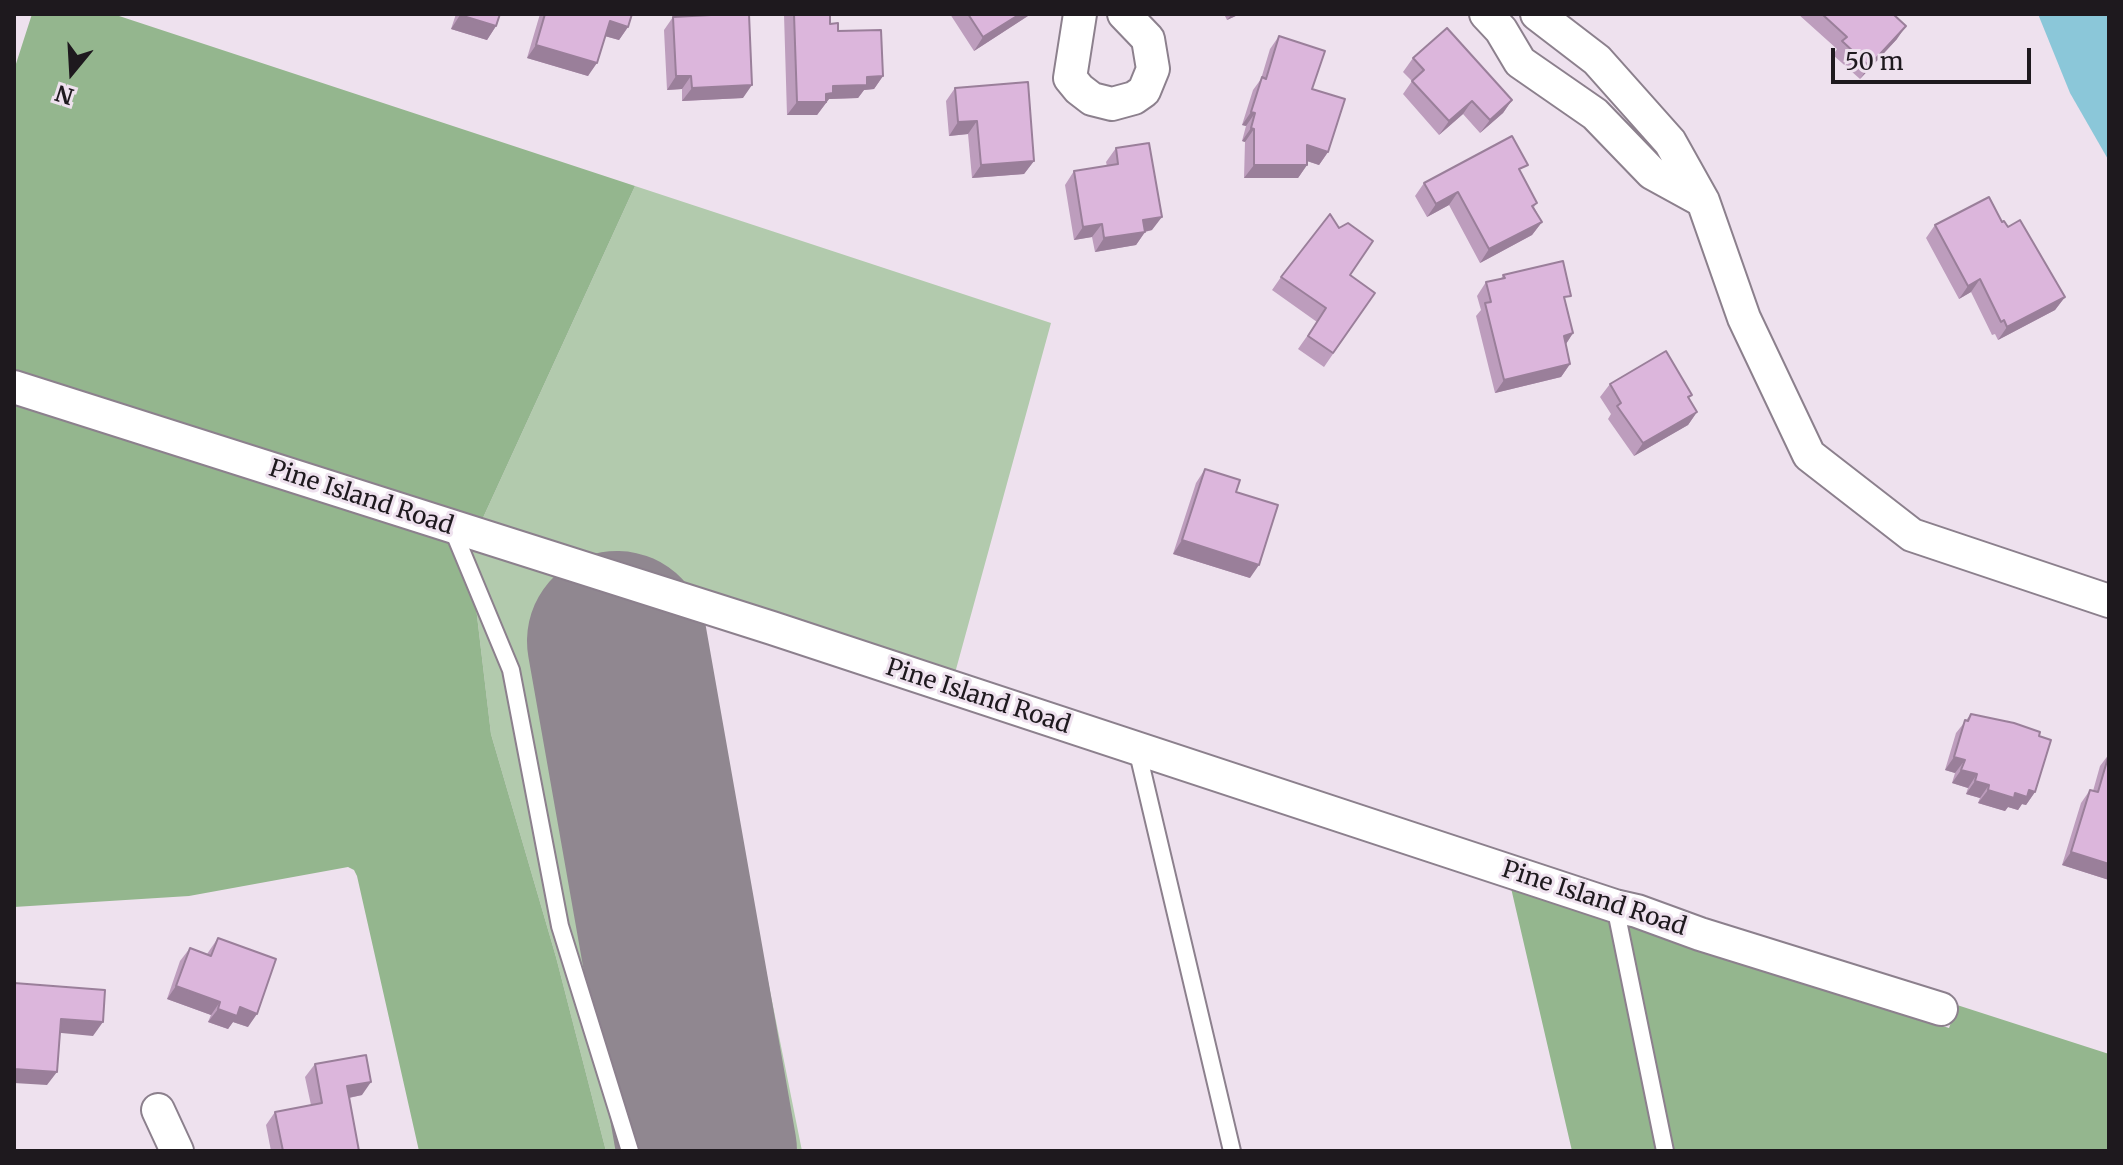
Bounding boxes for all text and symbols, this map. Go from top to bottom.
north arrow [32,32,112,112]
scale bar [1835,32,2035,82]
text: 50 m [1845,46,1904,77]
text: N [52,79,77,111]
street label: Pine Island Road [265,455,457,541]
street label: Pine Island Road [882,654,1074,740]
street label: Pine Island Road [1498,856,1690,942]

